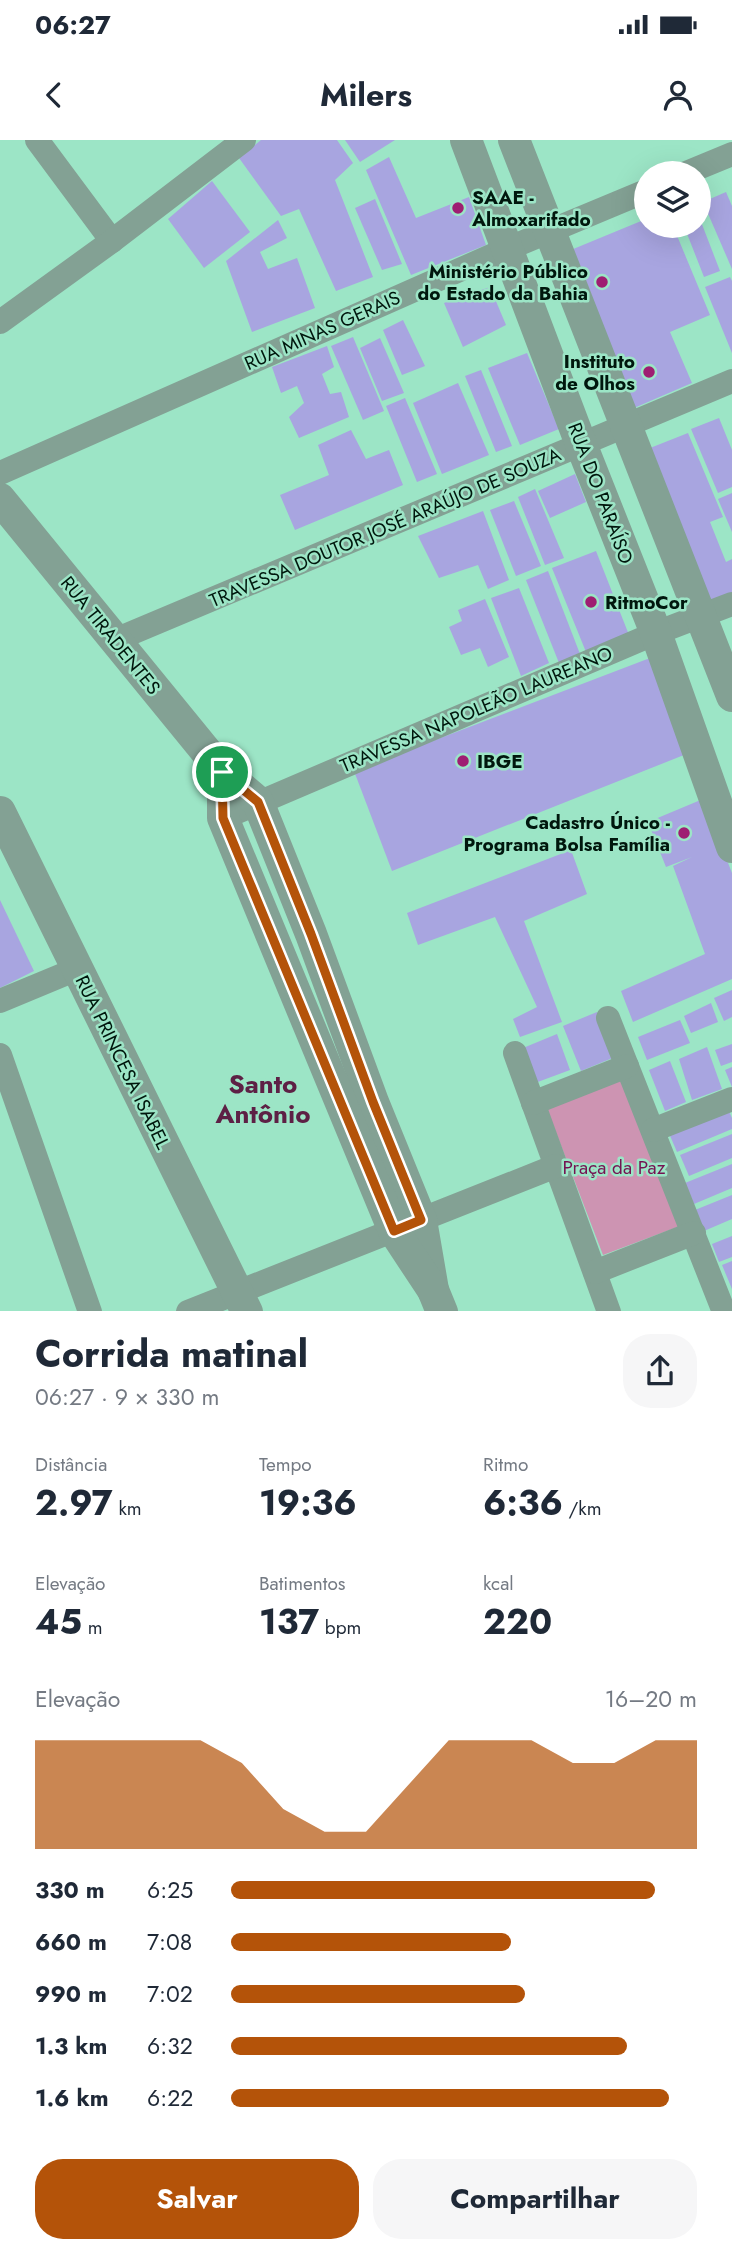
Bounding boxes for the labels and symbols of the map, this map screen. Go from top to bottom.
place label: SAAE - Almoxarifado [471,184,591,233]
marker: SAAE - Almoxarifado [450,200,466,216]
place label: Ministério Público do Estado da Bahia [418,258,588,307]
marker: Ministério Público do Estado da Bahia [594,274,610,290]
street label: RUA MINAS GERAIS [240,284,404,377]
place label: Instituto de Olhos [555,348,635,397]
marker: Instituto de Olhos [641,364,657,380]
street label: RUA DO PARAÍSO [561,419,640,568]
street label: TRAVESSA DOUTOR JOSÉ ARAÚJO DE SOUZA [205,441,566,614]
street label: RUA TIRADENTES [54,570,167,700]
place label: RitmoCor [605,589,688,616]
marker: RitmoCor [583,594,599,610]
street label: TRAVESSA NAPOLEÃO LAUREANO [336,640,617,779]
pin [192,742,252,802]
place label: IBGE [477,748,523,775]
marker: IBGE [455,753,471,769]
place label: Cadastro Único - Programa Bolsa Família [463,809,671,858]
marker: Cadastro Único - Programa Bolsa Família [676,825,692,841]
street label: RUA PRINCESA ISABEL [69,971,177,1154]
district label: Santo Antônio [214,1065,311,1133]
park label: Praça da Paz [563,1154,666,1181]

